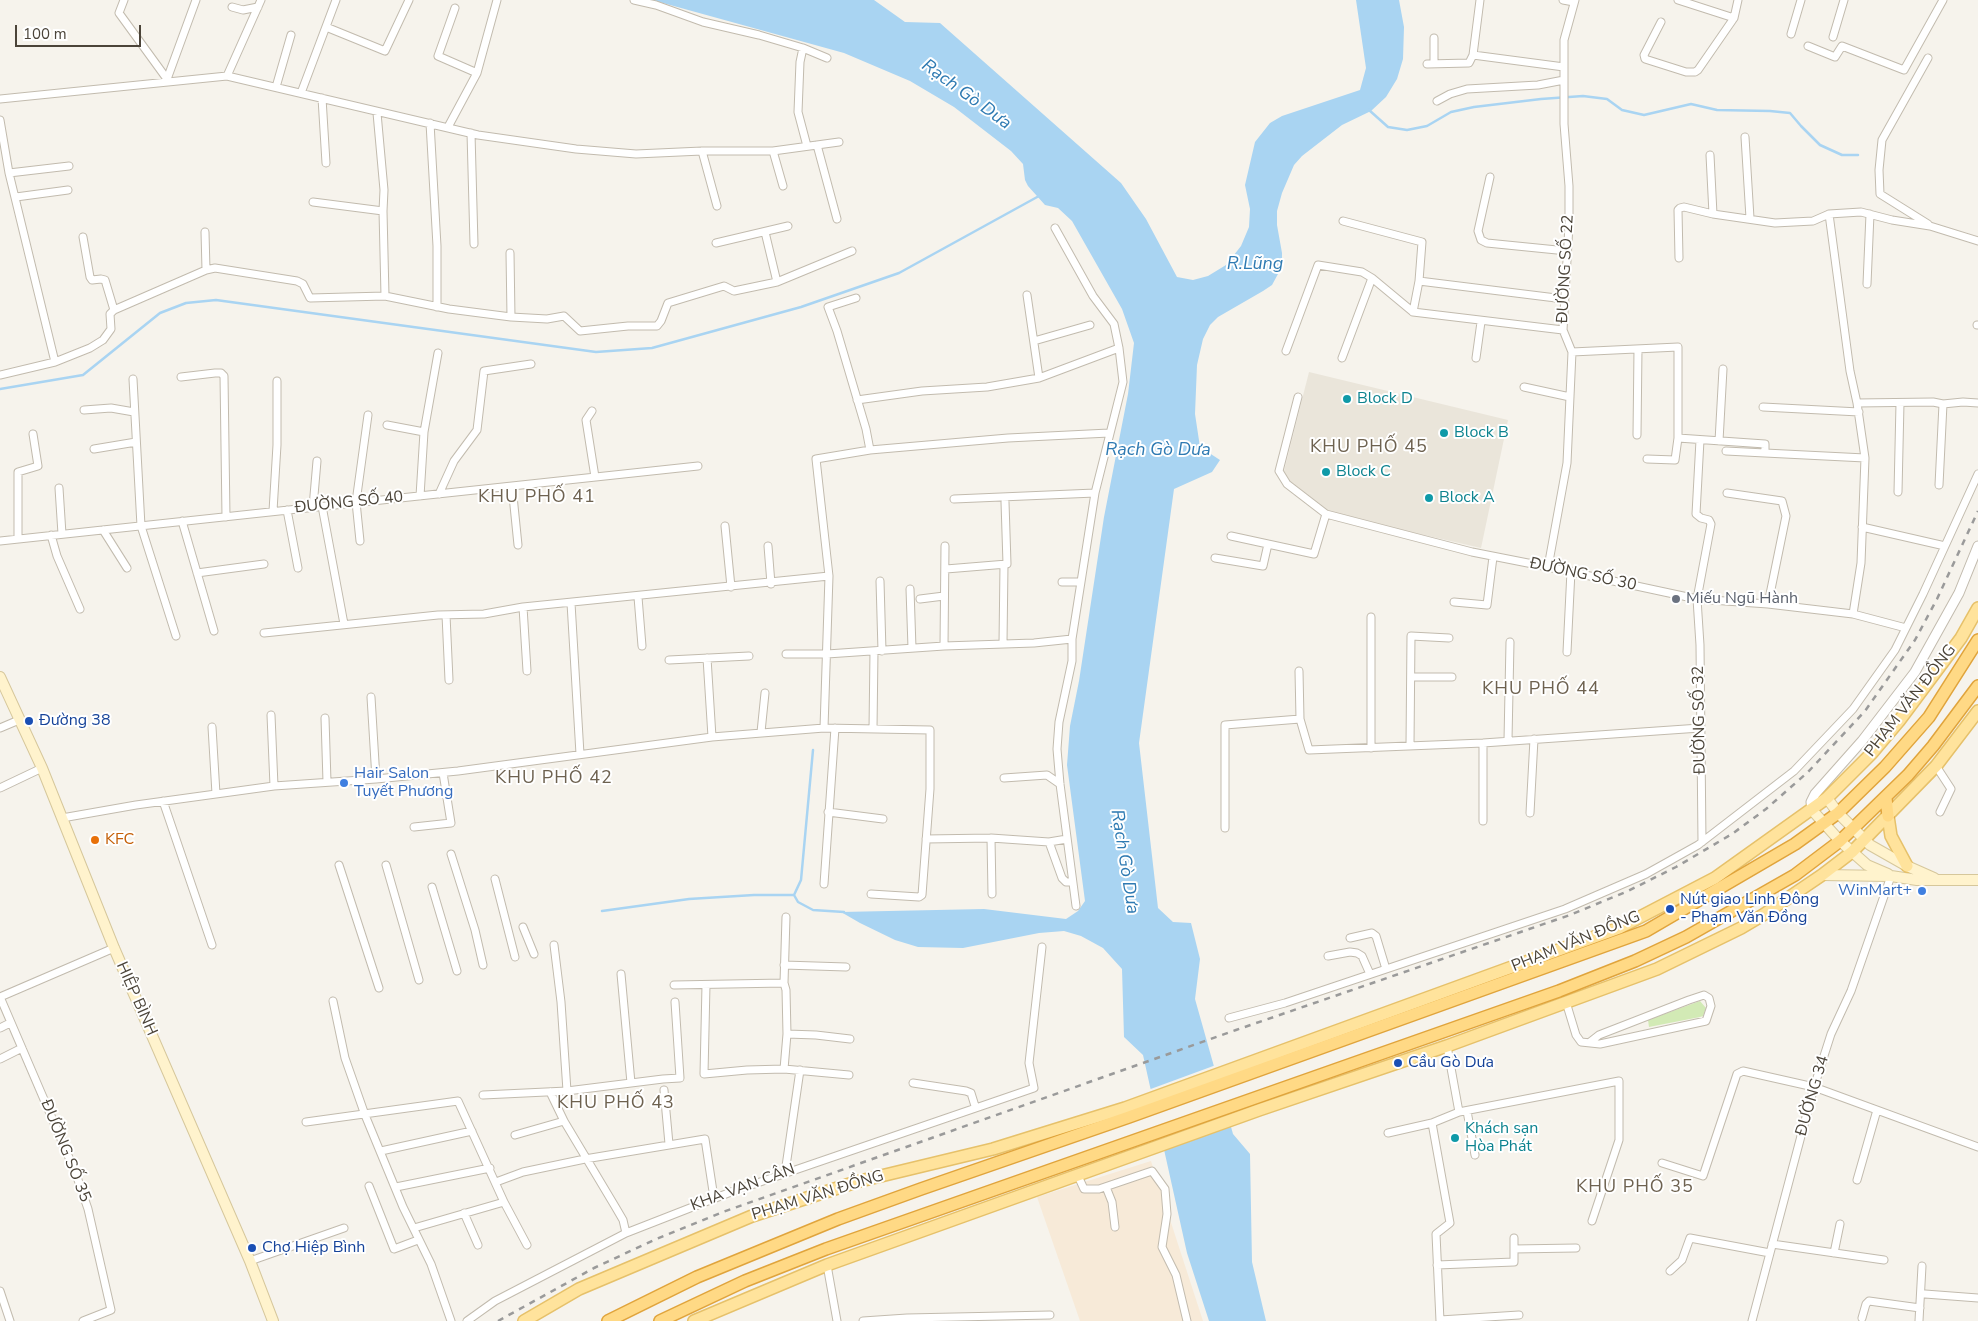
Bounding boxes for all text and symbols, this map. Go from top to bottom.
scale bar [18,15,144,47]
text: 100 m [23,24,67,44]
water label: Rạch Gò Dưa [917,55,1015,135]
street label: ĐƯỜNG SỐ 22 [1554,214,1578,324]
water label: R.Lũng [1227,254,1283,276]
place label: Block D [1357,389,1413,409]
marker: Block D [1341,393,1353,405]
place label: Block B [1454,423,1509,443]
marker: Block B [1438,427,1450,439]
district label: KHU PHỐ 45 [1309,437,1429,459]
water label: Rạch Gò Dưa [1105,440,1211,462]
place label: Block C [1336,462,1391,482]
marker: Block C [1320,466,1332,478]
district label: KHU PHỐ 41 [477,487,597,509]
street label: ĐƯỜNG SỐ 40 [294,488,404,518]
place label: Block A [1439,488,1495,508]
marker: Block A [1423,492,1435,504]
street label: ĐƯỜNG SỐ 30 [1528,554,1638,596]
place label: Miếu Ngũ Hành [1686,589,1798,609]
marker: Miếu Ngũ Hành [1670,593,1682,605]
street label: PHẠM VĂN ĐỒNG [1861,641,1961,761]
street label: ĐƯỜNG SỐ 32 [1689,665,1711,775]
district label: KHU PHỐ 44 [1481,679,1601,701]
place label: Đường 38 [39,711,111,731]
marker: Đường 38 [23,715,35,727]
place label: Hair Salon Tuyết Phương [354,764,453,802]
district label: KHU PHỐ 42 [494,768,614,790]
marker: Hair Salon Tuyết Phương [338,777,350,789]
water label: Rạch Gò Dưa [1105,808,1143,916]
place label: KFC [105,830,134,850]
marker: KFC [89,834,101,846]
place label: WinMart+ [1838,881,1912,901]
marker: WinMart+ [1916,885,1928,897]
place label: Nút giao Linh Đông - Phạm Văn Đồng [1680,890,1819,928]
marker: Nút giao Linh Đông - Phạm Văn Đồng [1664,903,1676,915]
street label: PHẠM VĂN ĐỒNG [1509,907,1643,977]
street label: HIỆP BÌNH [111,959,161,1039]
place label: Cầu Gò Dưa [1408,1053,1494,1073]
street label: ĐƯỜNG 34 [1792,1054,1834,1138]
marker: Cầu Gò Dưa [1392,1057,1404,1069]
district label: KHU PHỐ 43 [556,1093,676,1115]
street label: ĐƯỜNG SỐ 35 [36,1097,94,1205]
place label: Khách sạn Hòa Phát [1465,1119,1538,1157]
marker: Khách sạn Hòa Phát [1449,1132,1461,1144]
street label: KHA VẠN CÂN [688,1160,798,1216]
street label: PHẠM VĂN ĐỒNG [750,1167,886,1225]
district label: KHU PHỐ 35 [1575,1177,1695,1199]
place label: Chợ Hiệp Bình [262,1238,365,1258]
marker: Chợ Hiệp Bình [246,1242,258,1254]

